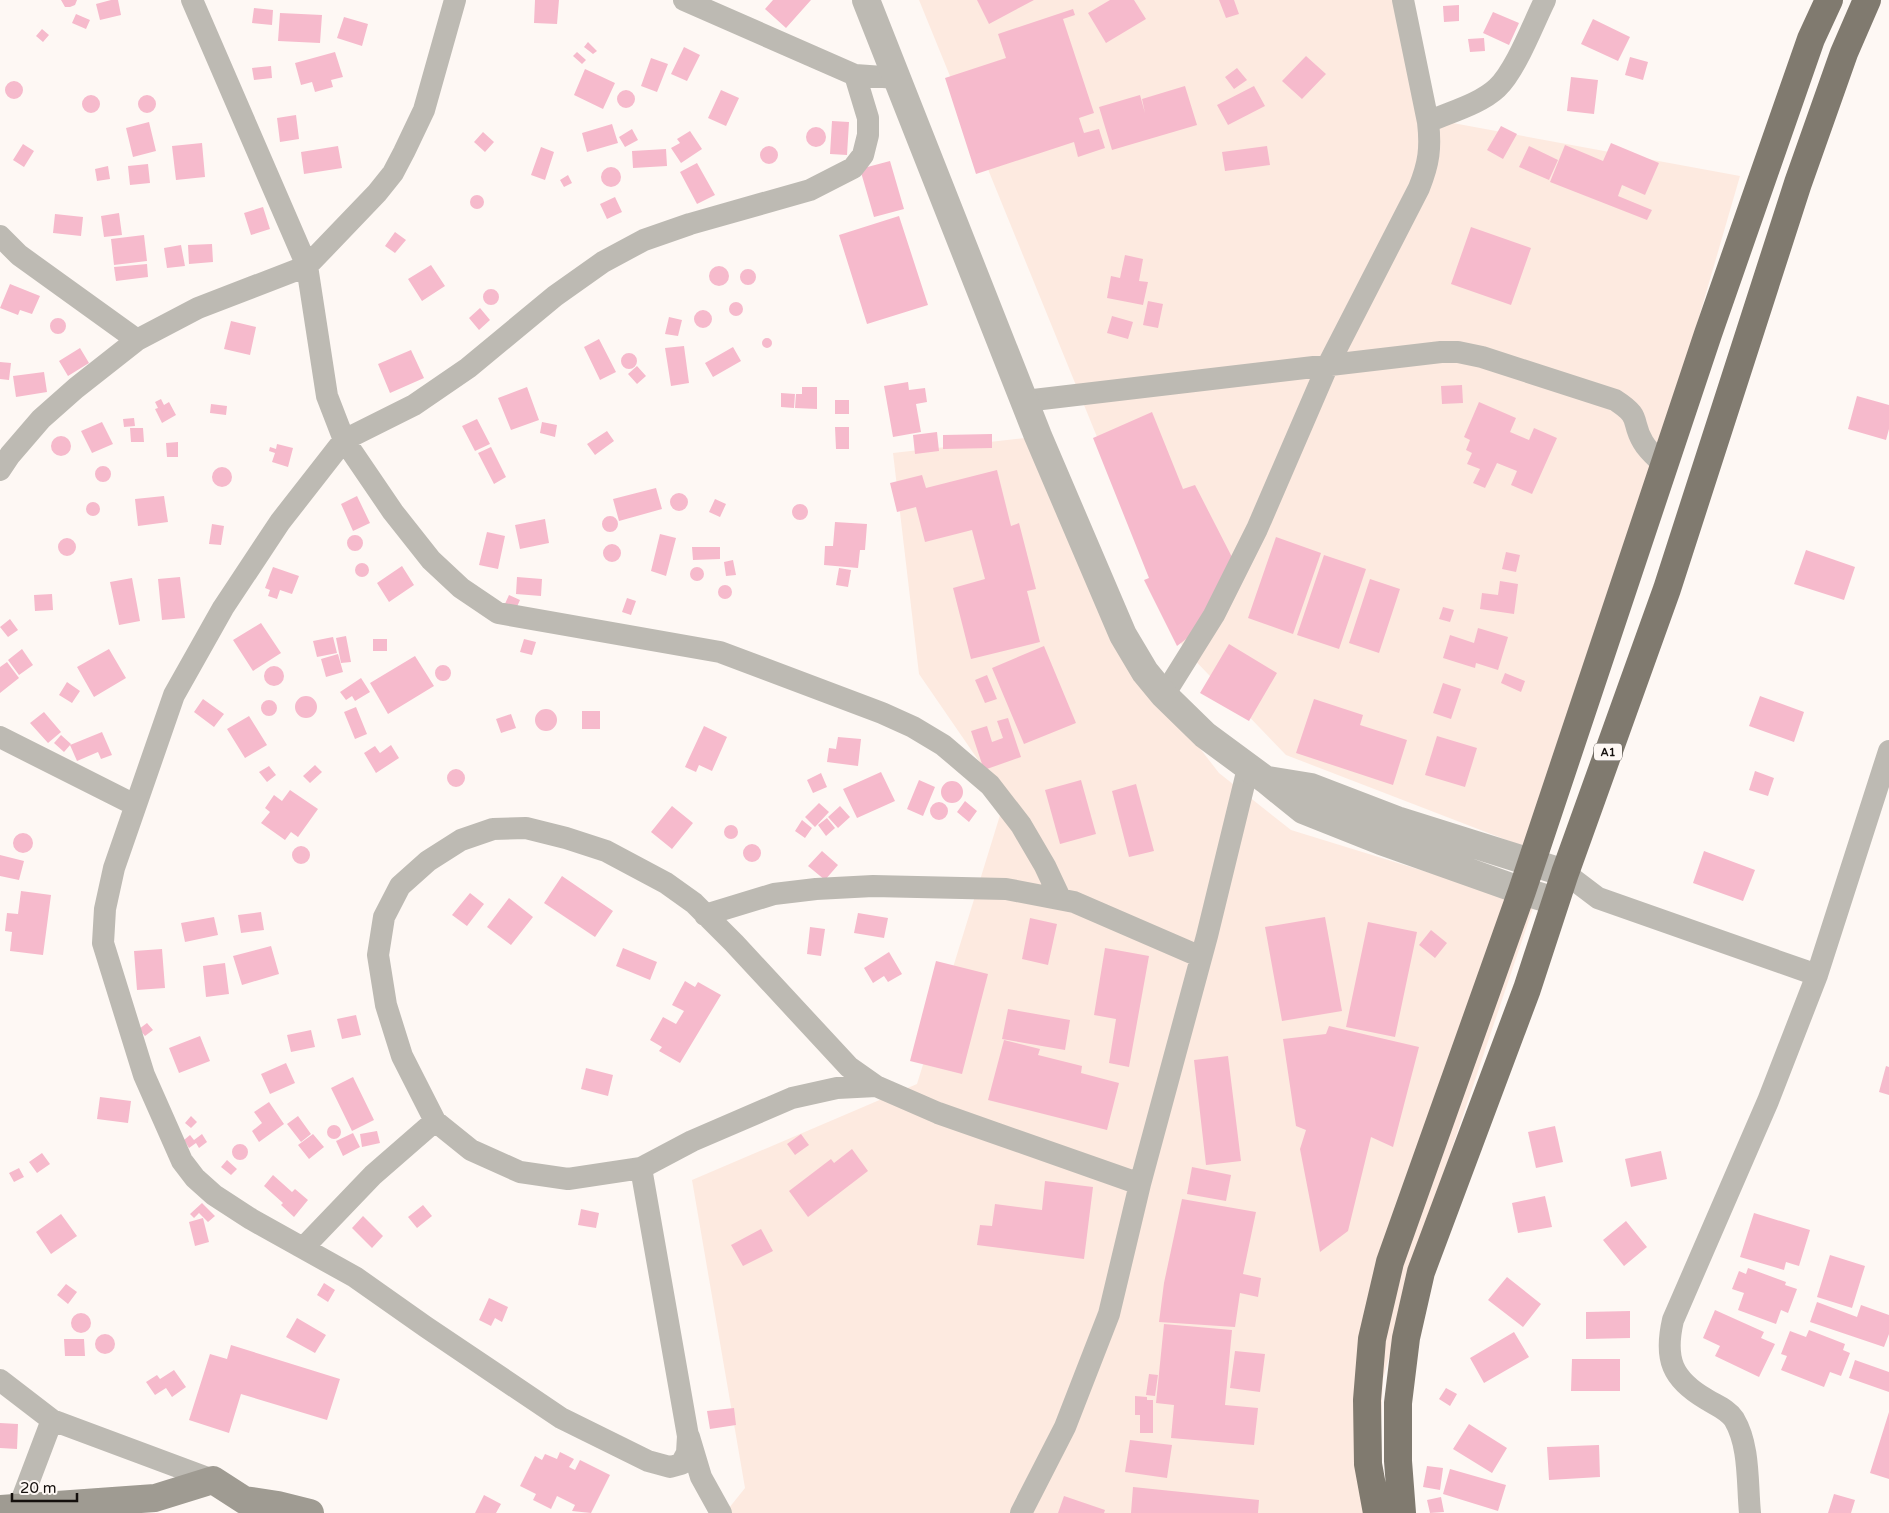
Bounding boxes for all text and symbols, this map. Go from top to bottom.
road number: A1 [1594,744,1622,760]
scale bar [12,1470,78,1502]
text: 20 m [20,1479,57,1497]

